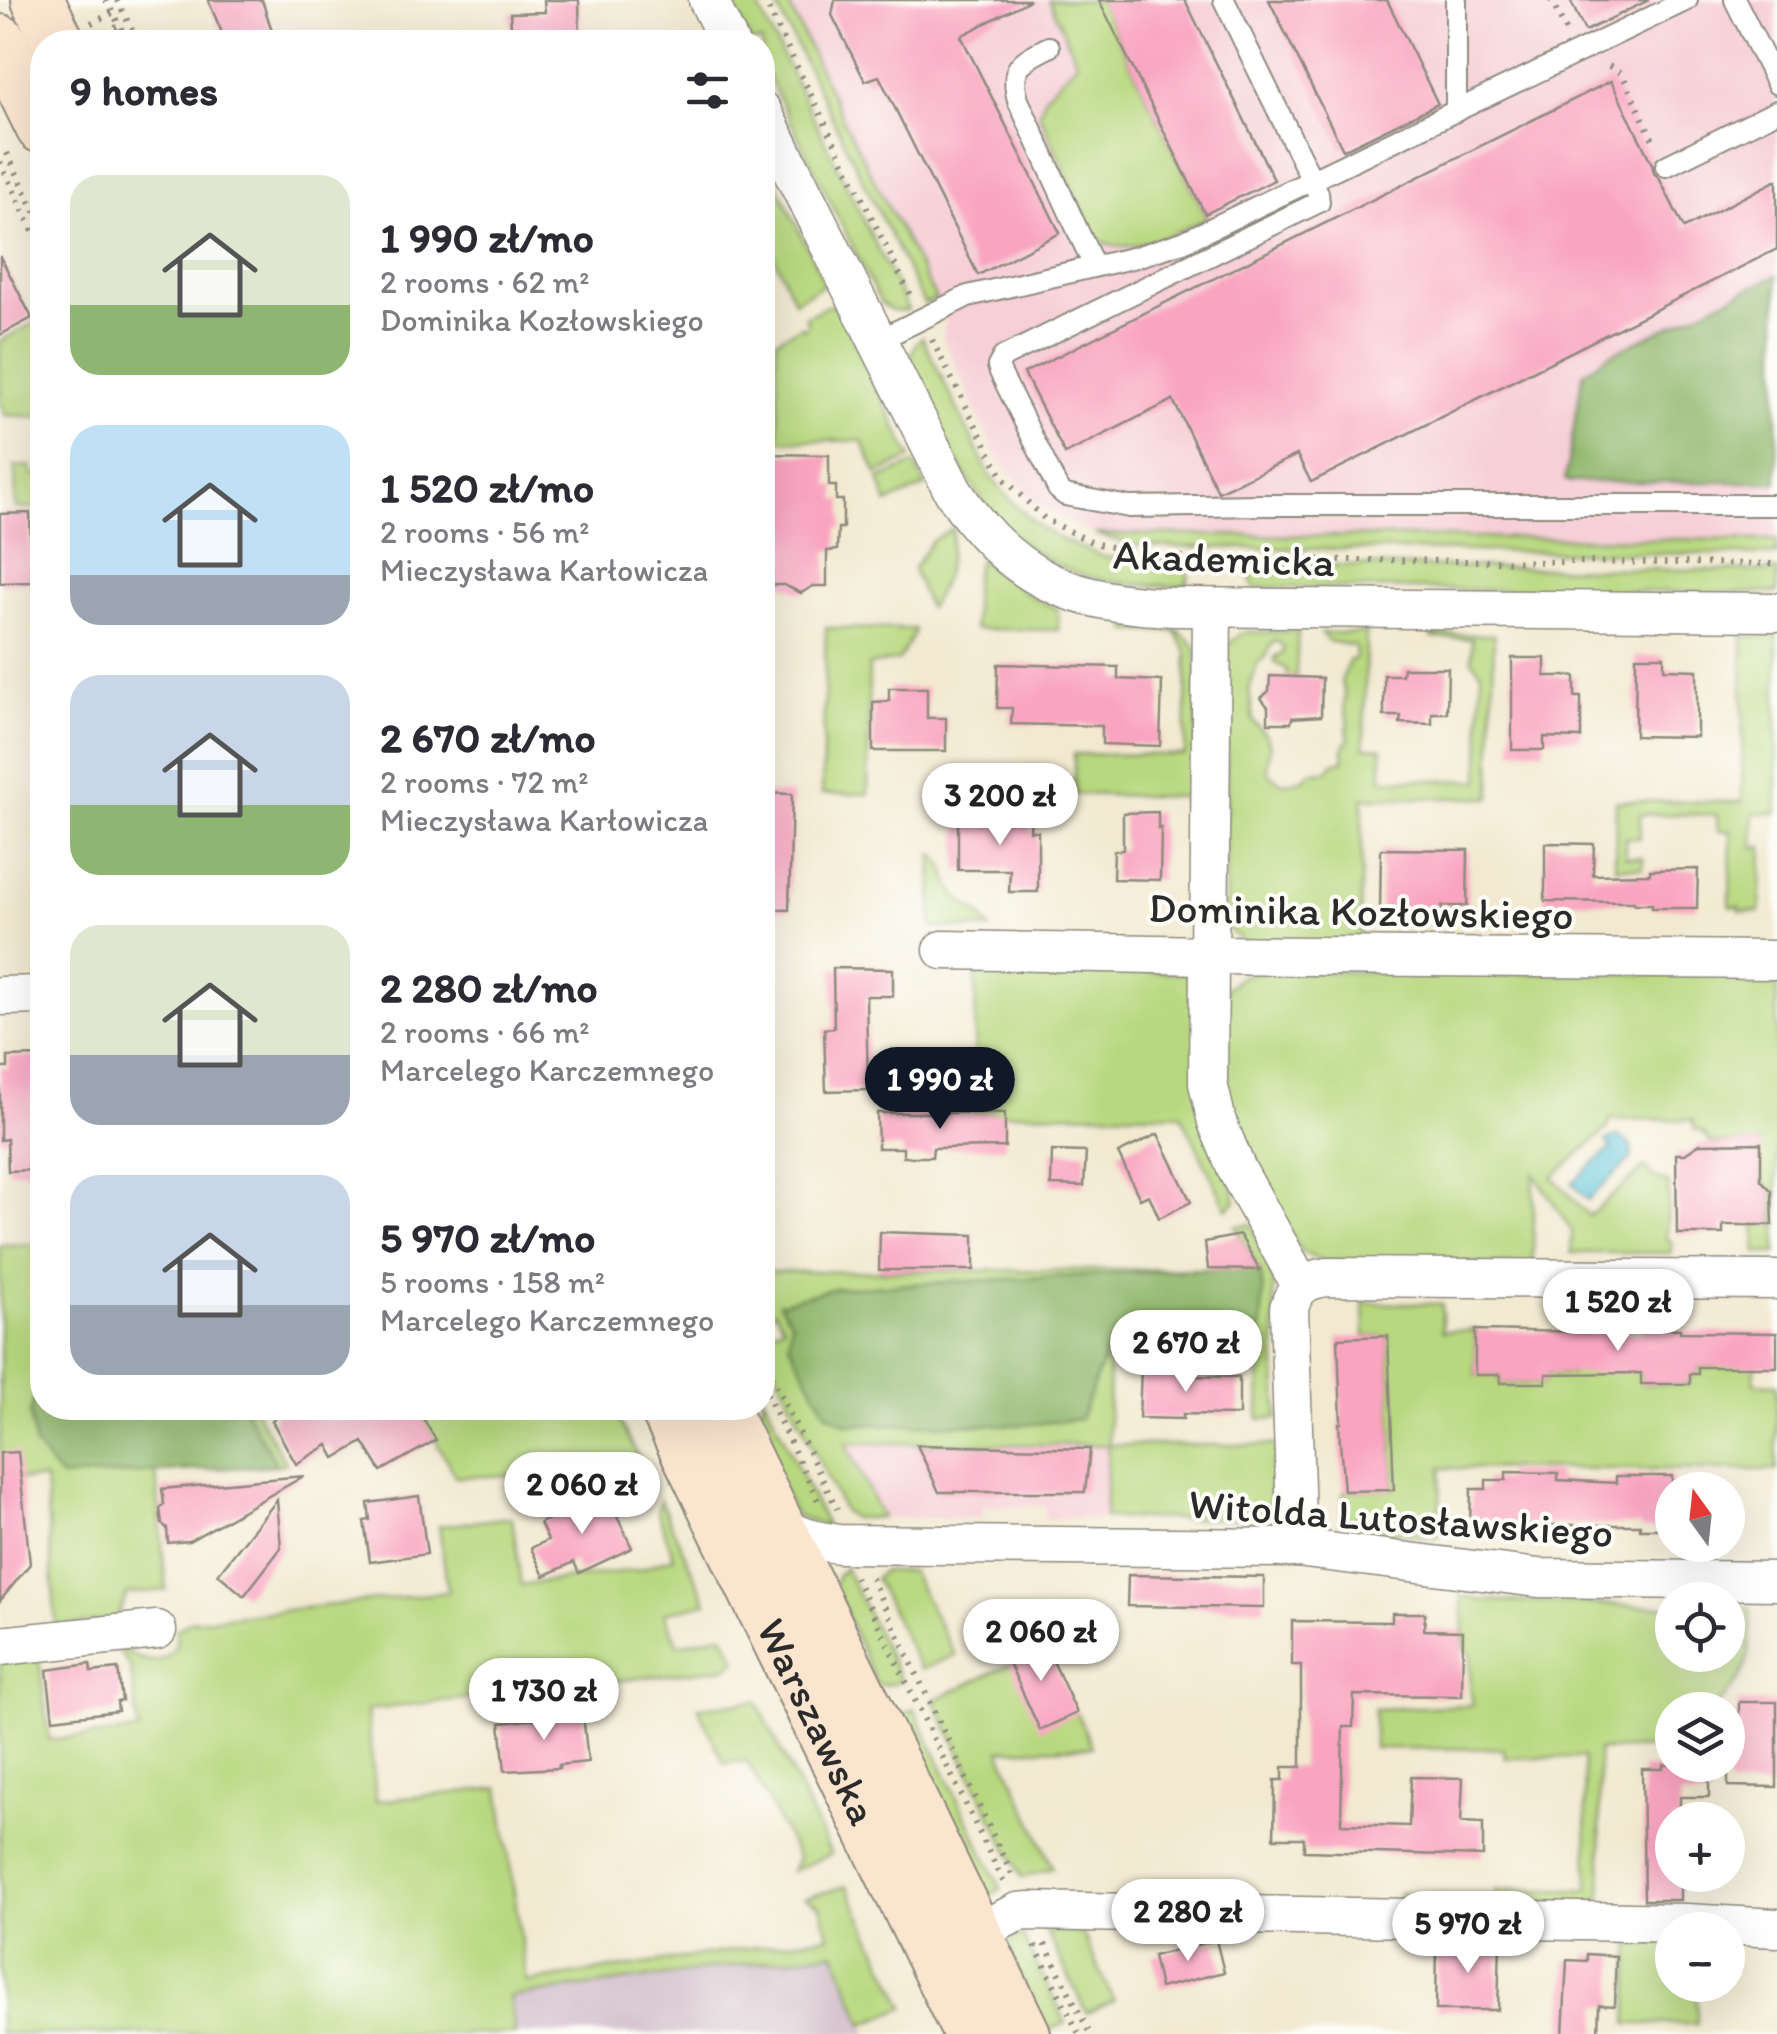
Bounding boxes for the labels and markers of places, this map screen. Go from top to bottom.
pin: 3 200 zł [897,763,1103,848]
pin: 1 990 zł [837,1047,1043,1132]
pin: 1 520 zł [1515,1269,1721,1354]
pin: 2 670 zł [1083,1310,1289,1395]
pin: 2 060 zł [479,1452,685,1537]
pin: 2 060 zł [938,1599,1144,1684]
pin: 1 730 zł [441,1658,647,1743]
pin: 2 280 zł [1085,1879,1291,1964]
pin: 5 970 zł [1365,1891,1571,1976]

